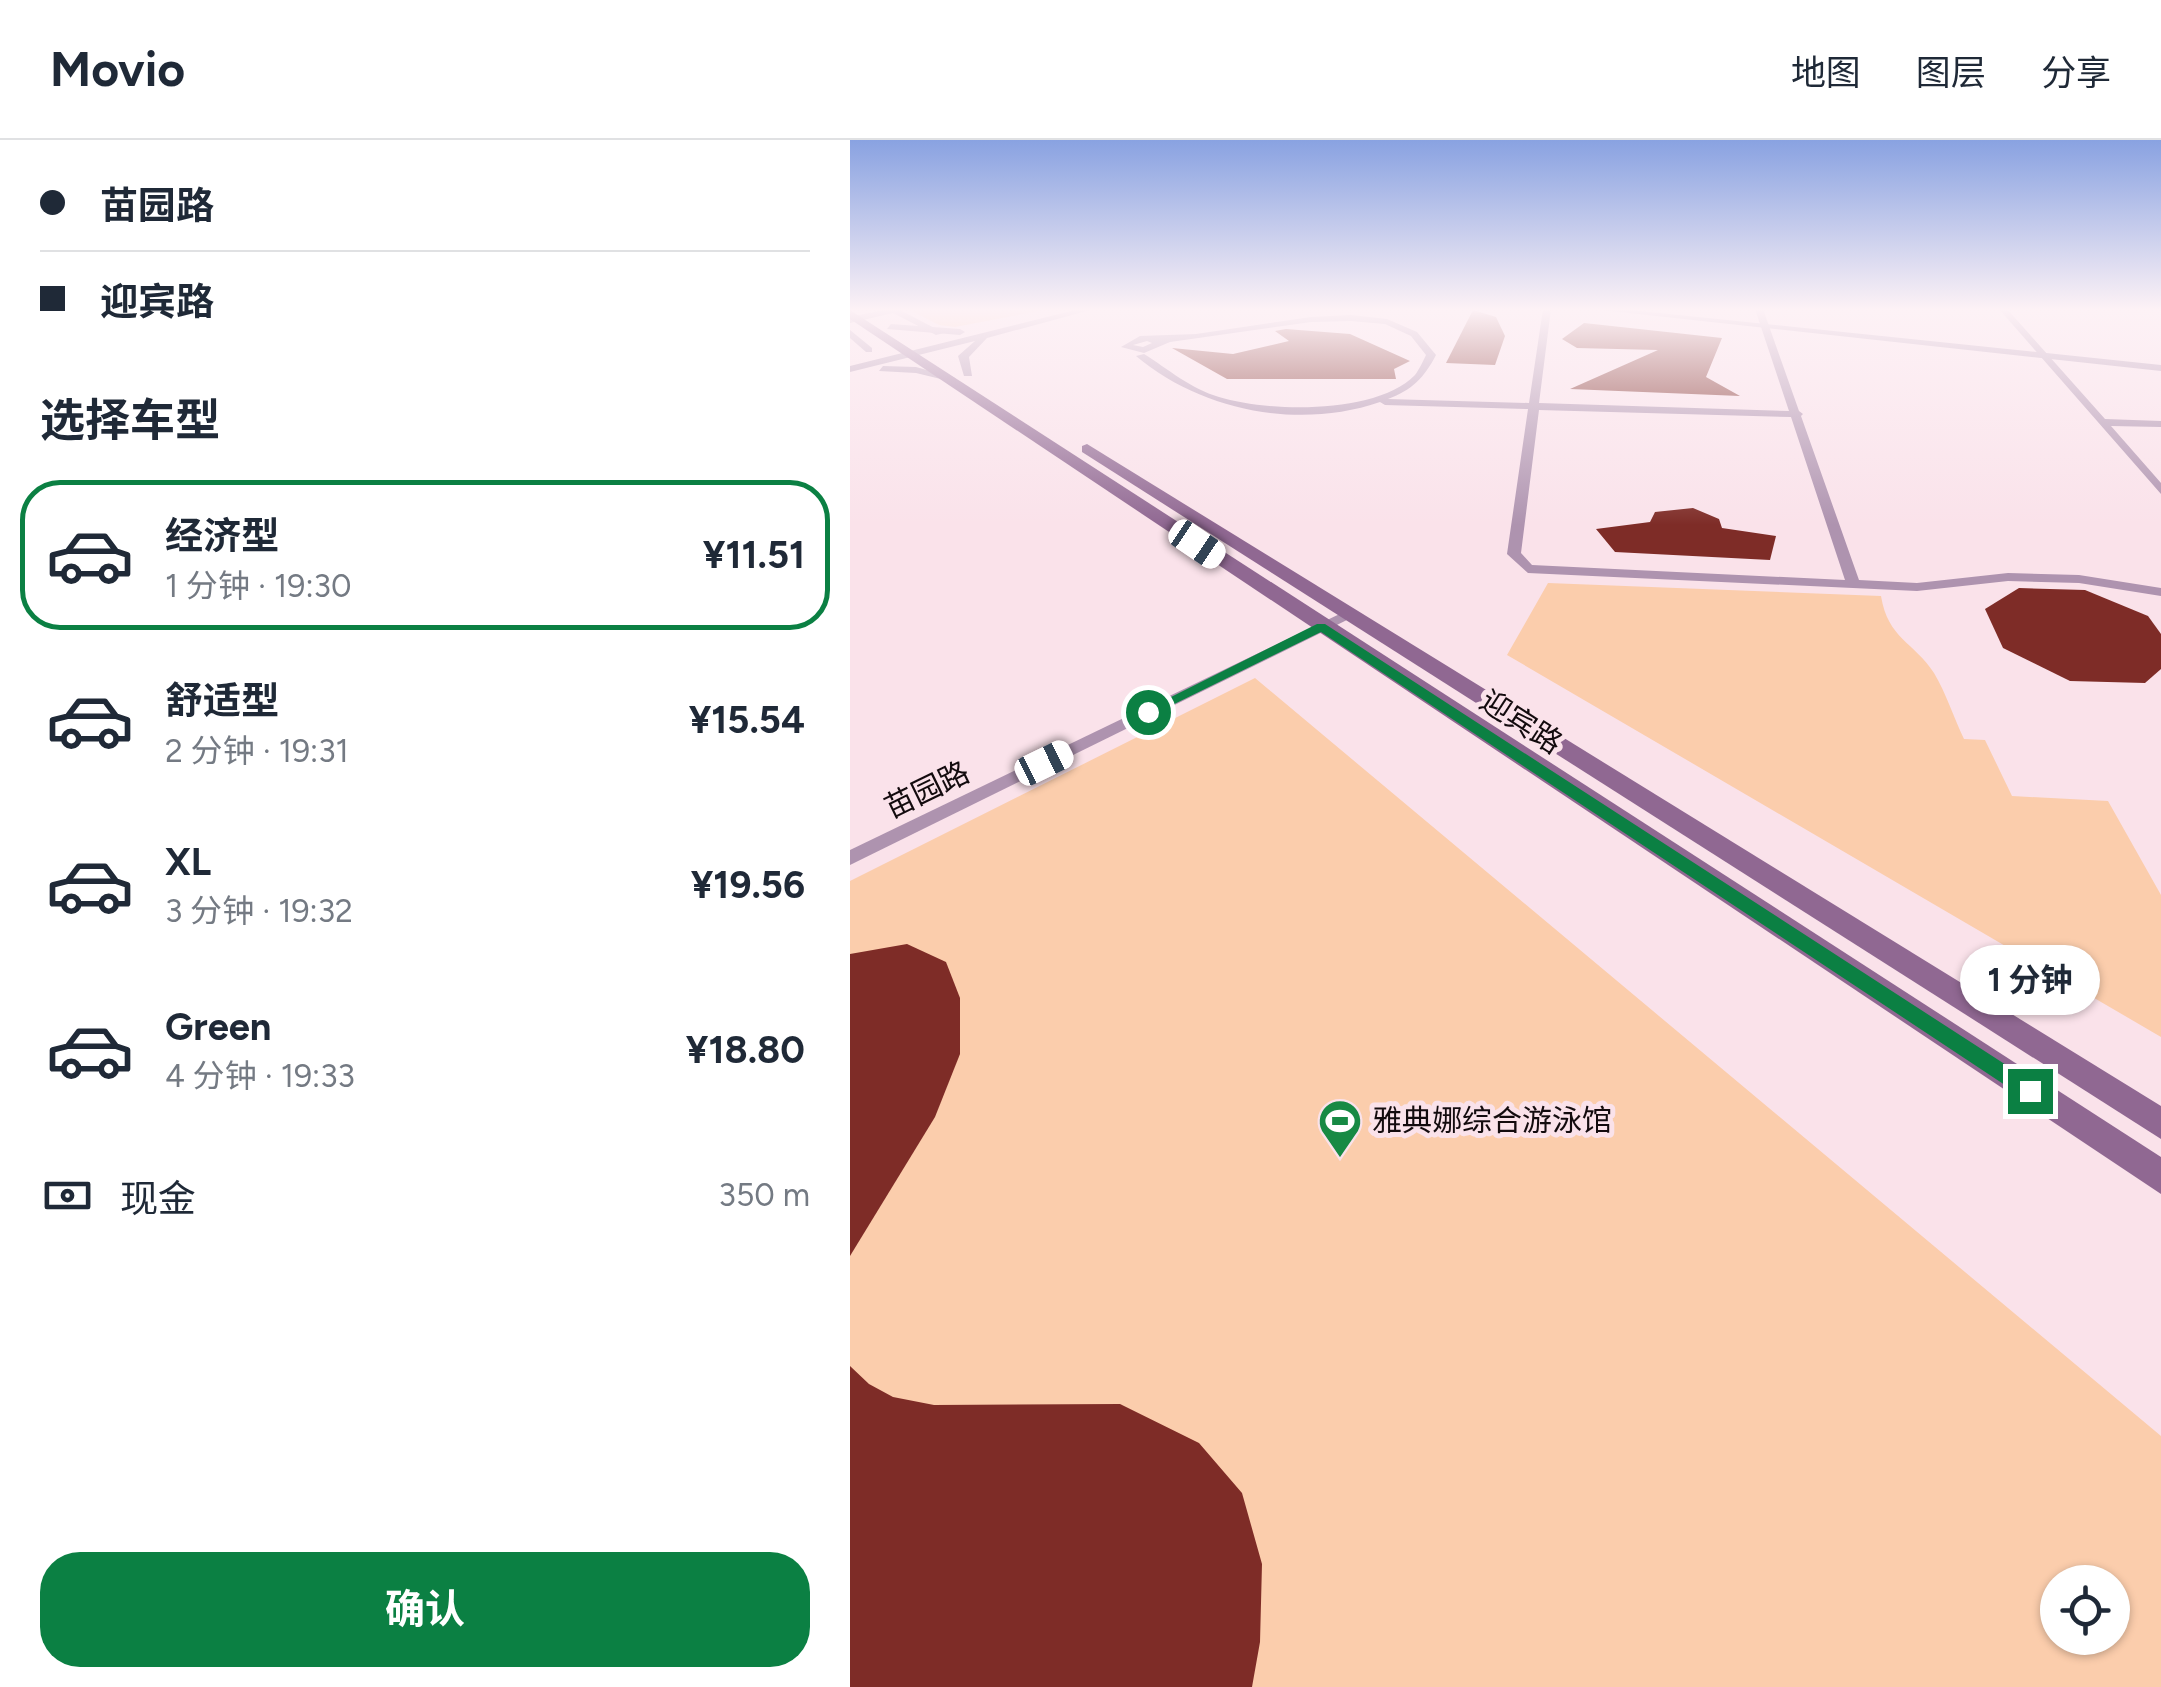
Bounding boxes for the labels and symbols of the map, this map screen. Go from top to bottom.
car [1164,515,1230,573]
street label: 迎宾路 [1473,682,1569,762]
route start [1126,690,1171,735]
car [1010,736,1078,790]
street label: 苗园路 [878,753,975,826]
callout: 1 分钟 [1960,946,2100,1016]
route end [2008,1069,2053,1114]
sports icon: 雅典娜综合游泳馆 [1317,1098,1363,1159]
place label: 雅典娜综合游泳馆 [1372,1102,1612,1139]

